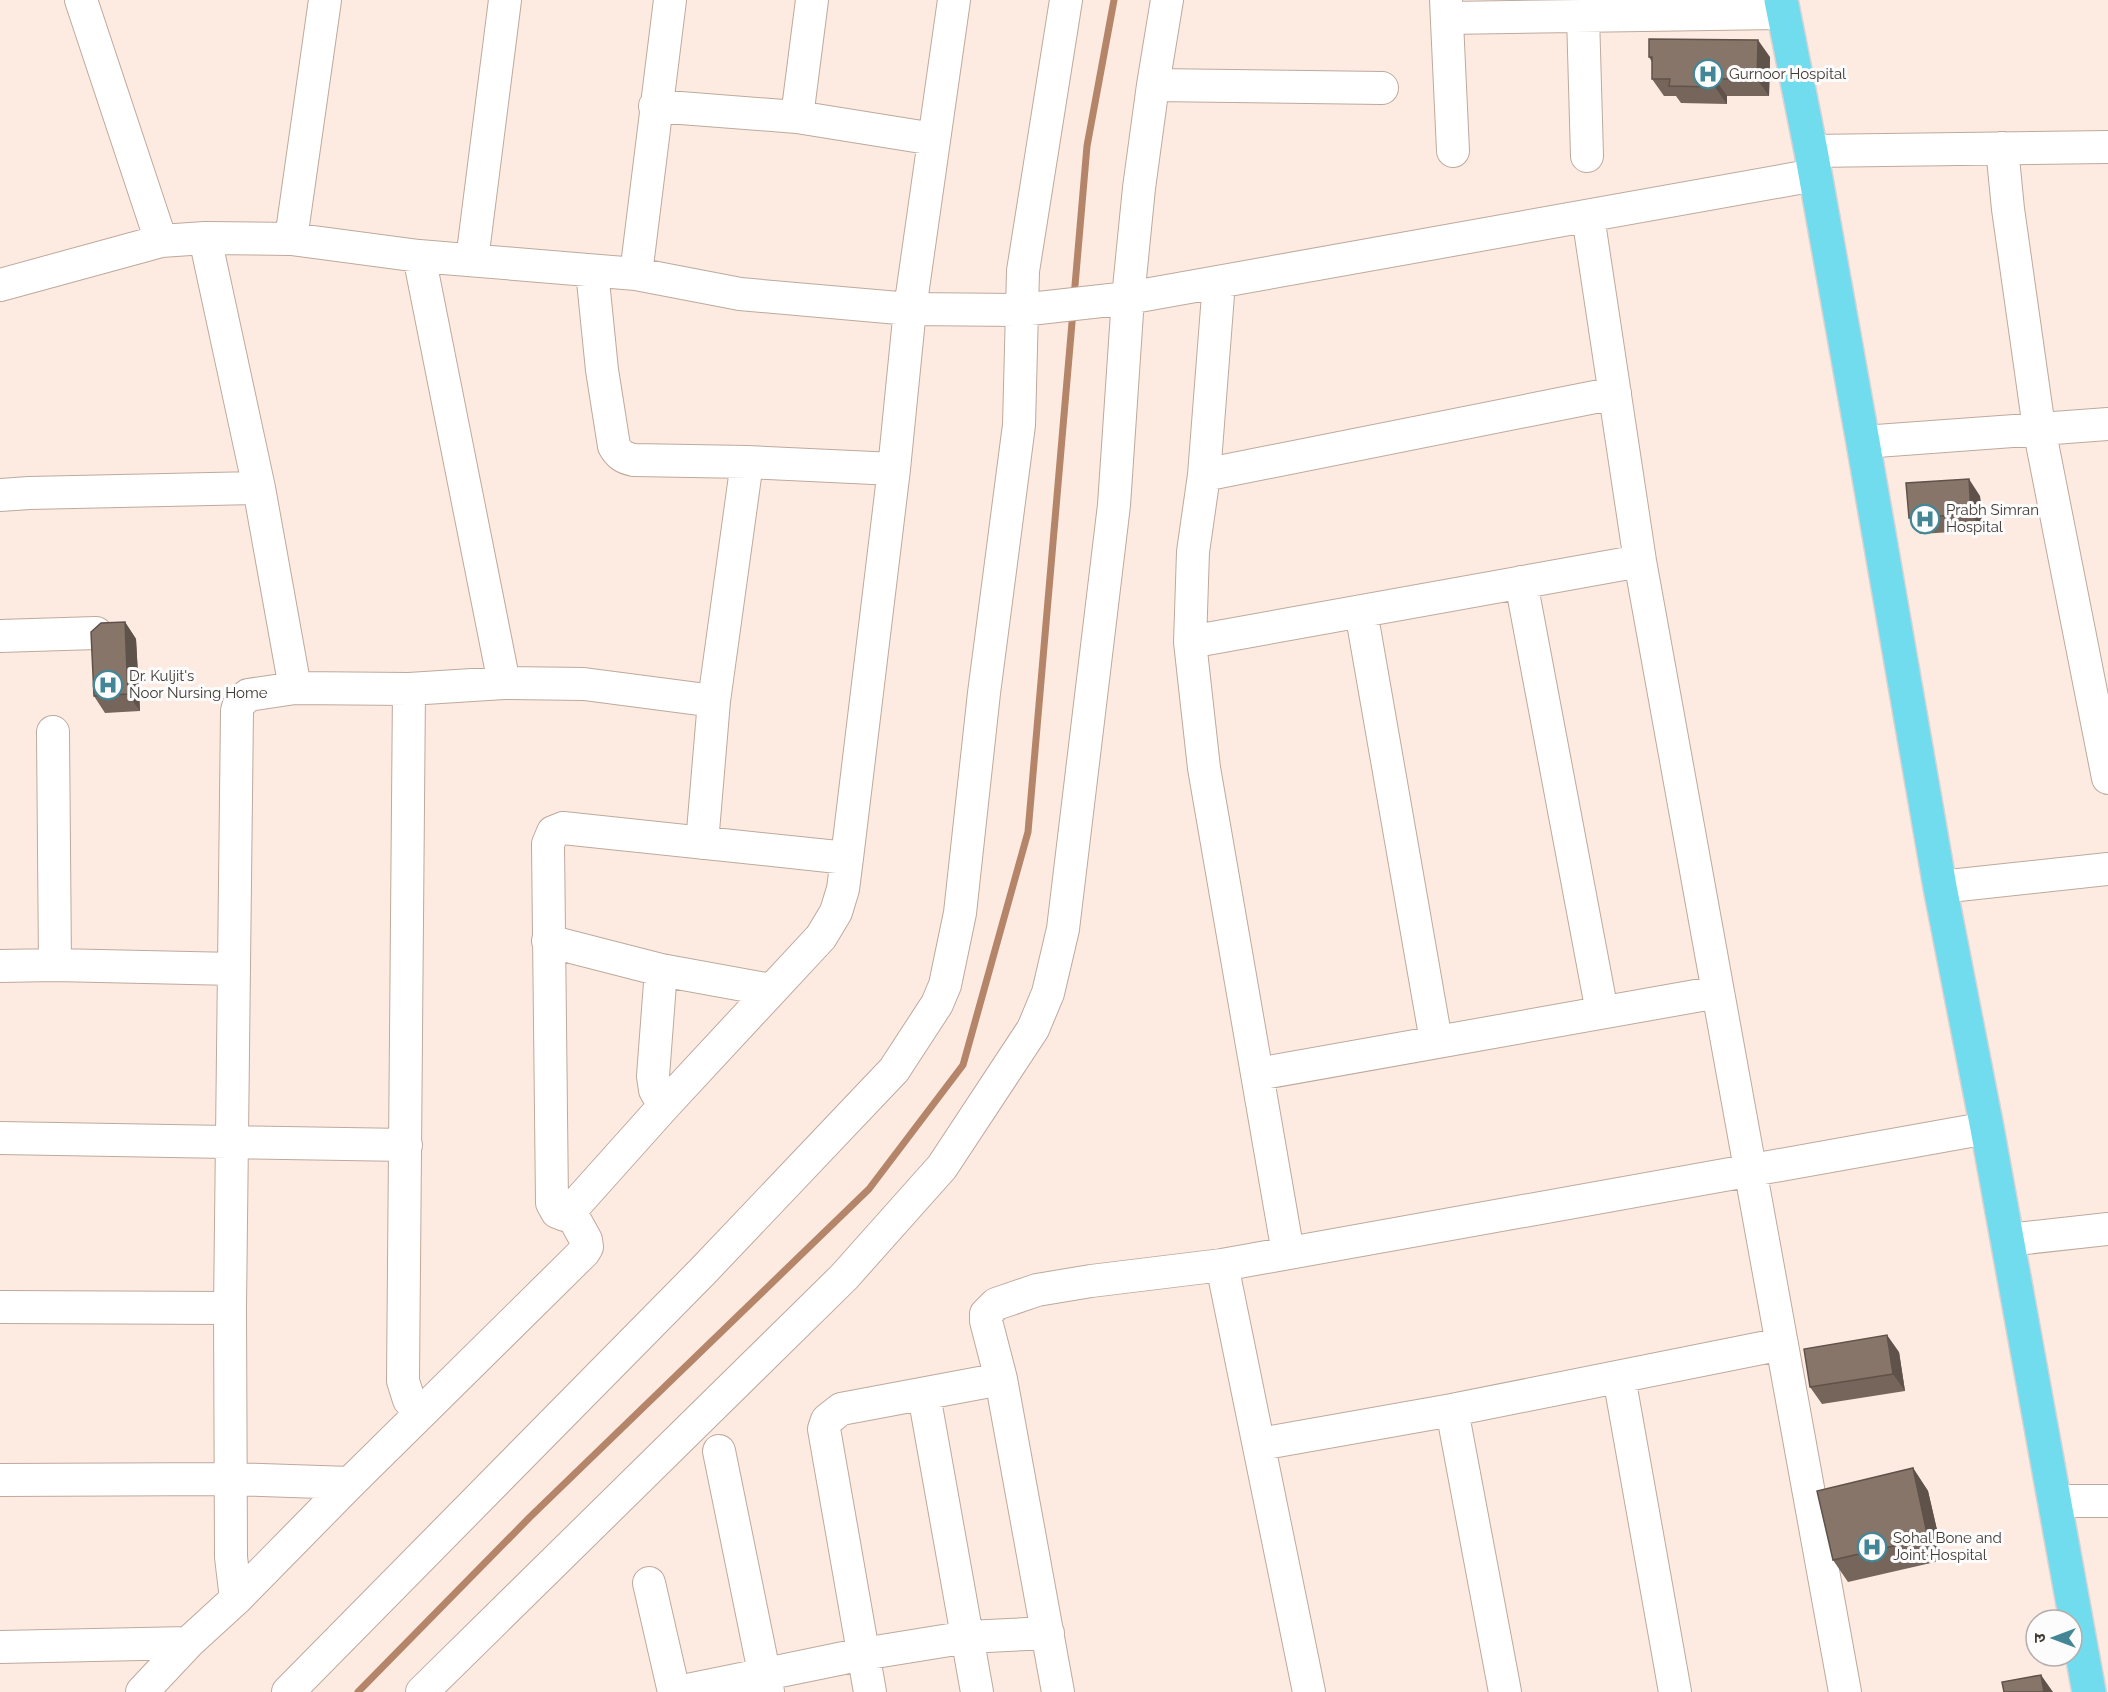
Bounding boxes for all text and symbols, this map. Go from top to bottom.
hospital icon: Gurnoor Hospital [1692,58,1724,90]
place label: Gurnoor Hospital [1729,65,1847,83]
place label: Prabh Simran Hospital [1946,501,2039,536]
hospital icon: Prabh Simran Hospital [1909,503,1941,535]
place label: Dr. Kuljit's Noor Nursing Home [129,667,268,702]
hospital icon: Dr. Kuljit's Noor Nursing Home [92,669,124,701]
place label: Sohal Bone and Joint Hospital [1893,1529,2002,1564]
hospital icon: Sohal Bone and Joint Hospital [1856,1531,1888,1563]
north arrow [2024,1608,2084,1668]
text: उ [2030,1633,2049,1643]

